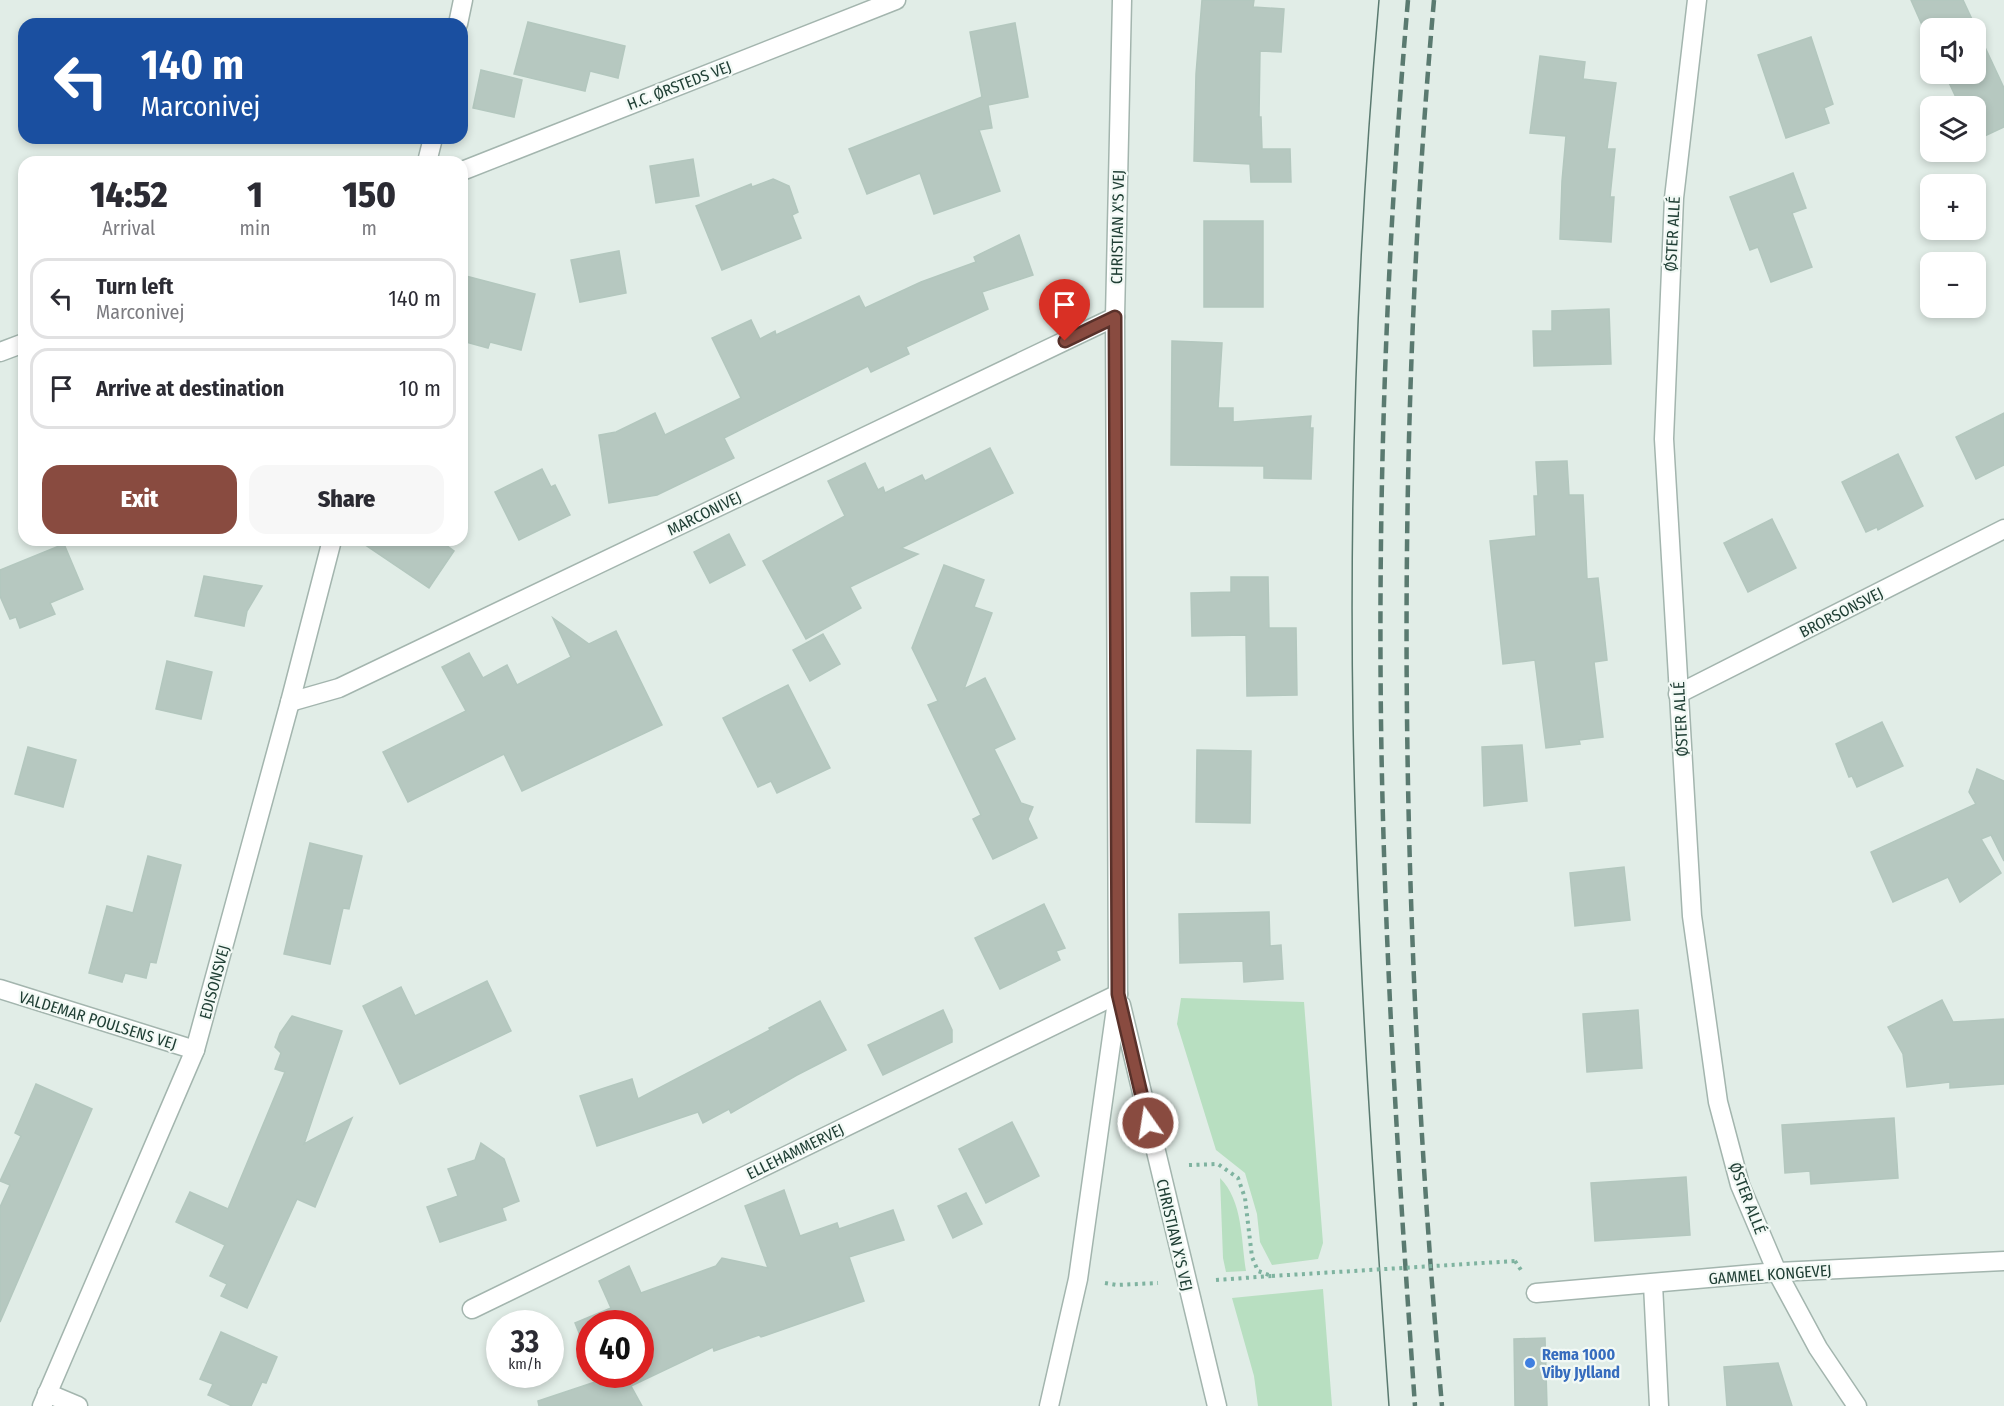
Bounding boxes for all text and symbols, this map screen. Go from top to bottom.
map controls [1920,18,1986,318]
button: sound [1920,18,1986,84]
text: 140 m [141,40,244,90]
icon: left [42,42,120,120]
street label: H.C. ØRSTEDS VEJ [624,57,734,114]
text: Marconivej [141,91,260,123]
button: layers [1920,96,1986,162]
street label: CHRISTIAN X'S VEJ [1107,170,1128,284]
text: 14:52 [90,173,168,217]
text: 1 [247,173,263,217]
text: 150 [342,173,396,217]
button: + [1920,174,1986,240]
street label: ØSTER ALLÉ [1661,196,1684,272]
text: Arrival [102,216,155,240]
text: min [240,216,271,240]
text: m [362,216,377,240]
button: − [1920,252,1986,318]
text: Turn left [96,273,174,300]
pin [1039,279,1090,341]
icon: left [45,282,78,315]
text: 140 m [388,285,441,312]
icon: arrive [1048,288,1081,321]
text: Marconivej [96,300,184,324]
icon: arrive [45,372,78,405]
text: Arrive at destination [96,375,284,402]
text: 10 m [399,375,441,402]
button: Exit [42,465,237,534]
button: Share [249,465,444,534]
street label: MARCONIVEJ [664,487,744,540]
street label: BRORSONSVEJ [1796,583,1886,642]
street label: ØSTER ALLÉ [1669,681,1692,757]
street label: EDISONSVEJ [195,943,234,1021]
street label: VALDEMAR POULSENS VEJ [17,987,179,1054]
position arrow [1116,1091,1180,1155]
street label: ELLEHAMMERVEJ [743,1120,847,1183]
street label: ØSTER ALLÉ [1725,1160,1770,1237]
street label: CHRISTIAN X'S VEJ [1152,1177,1197,1293]
street label: GAMMEL KONGEVEJ [1708,1261,1832,1288]
speed limit sign: 40 [576,1310,654,1388]
text: 33 [511,1324,539,1360]
place label: Rema 1000 Viby Jylland [1541,1345,1620,1382]
text: km/h [508,1355,542,1373]
marker: Rema 1000 Viby Jylland [1523,1356,1537,1370]

